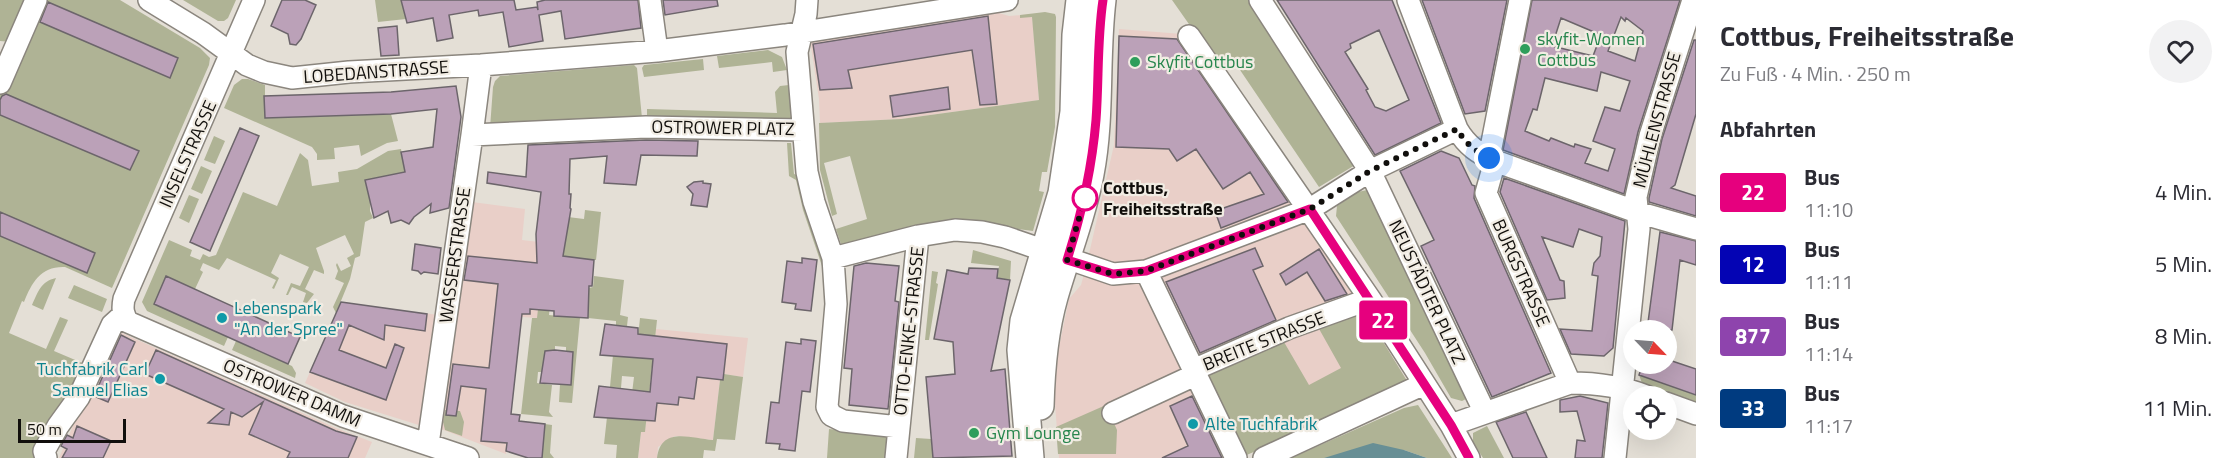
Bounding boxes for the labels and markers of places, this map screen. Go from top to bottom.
place label: skyfit-Women Cottbus [1537,25,1645,73]
marker: skyfit-Women Cottbus [1518,42,1532,56]
place label: Skyfit Cottbus [1147,48,1253,75]
marker: Skyfit Cottbus [1128,55,1142,69]
place label: Cottbus, Freiheitsstraße [1103,174,1223,222]
marker: Cottbus, Freiheitsstraße [1072,185,1098,211]
place label: Lebenspark "An der Spree" [234,294,343,342]
marker: Lebenspark "An der Spree" [215,311,229,325]
place label: Tuchfabrik Carl Samuel Elias [37,355,148,403]
marker: Tuchfabrik Carl Samuel Elias [153,372,167,386]
place label: Alte Tuchfabrik [1205,410,1318,437]
marker: Alte Tuchfabrik [1186,417,1200,431]
place label: Gym Lounge [986,419,1080,446]
marker: Gym Lounge [967,426,981,440]

